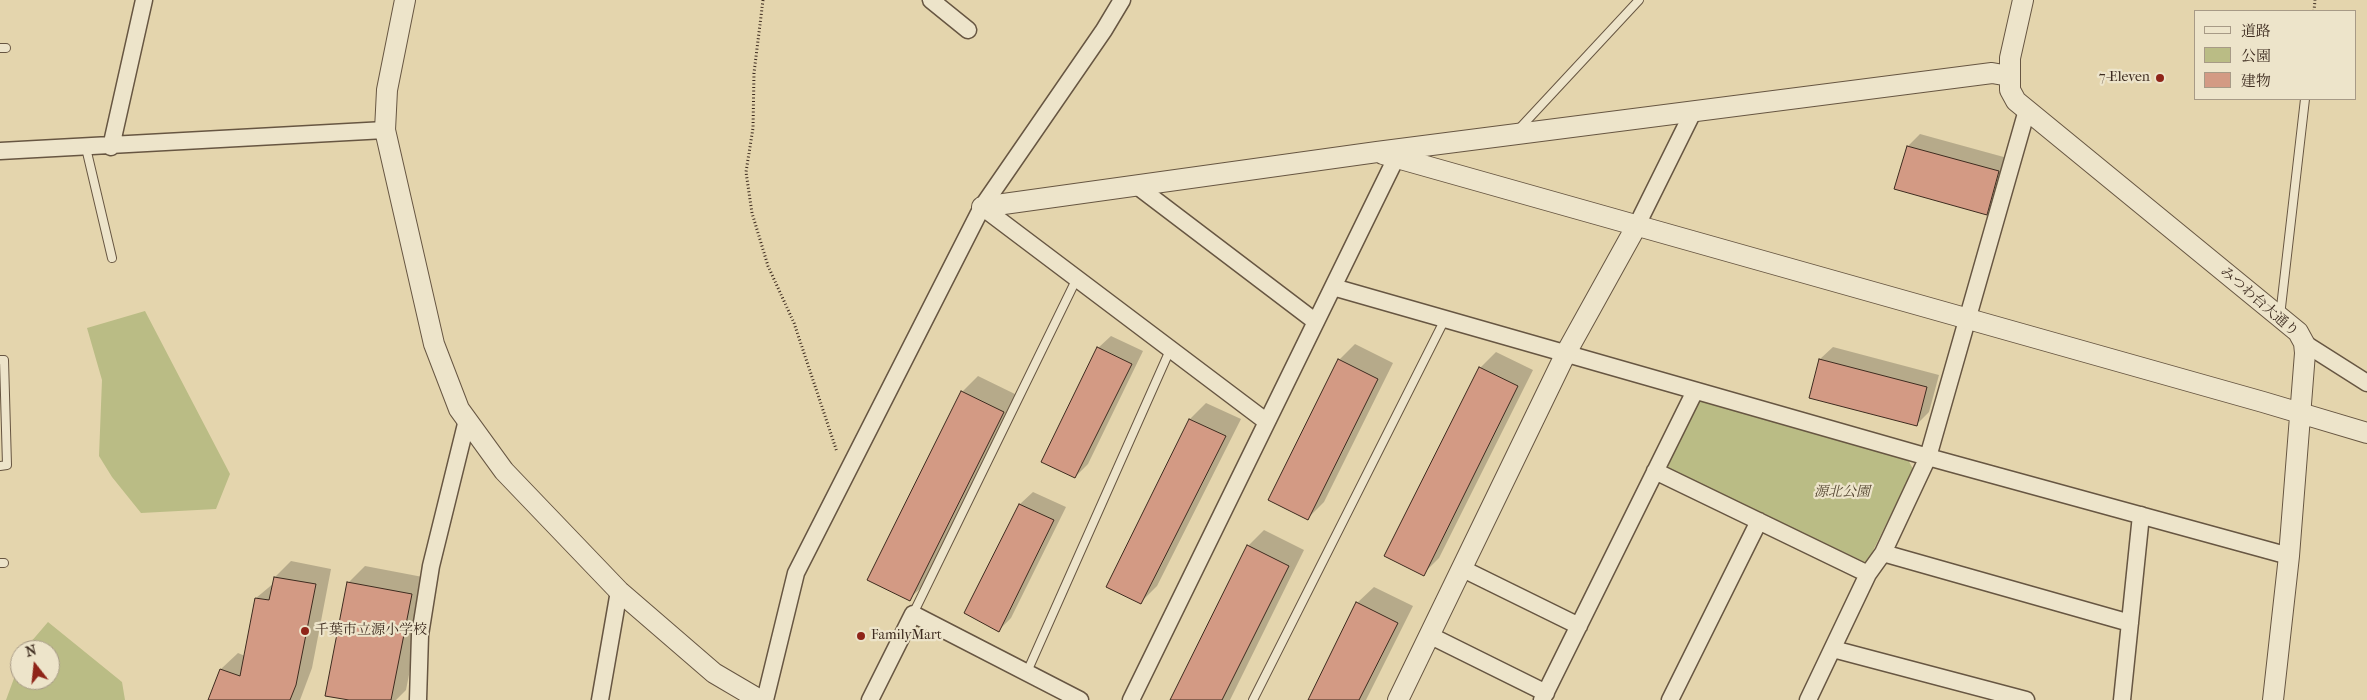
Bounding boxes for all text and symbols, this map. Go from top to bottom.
legend [2194,10,2357,100]
text: 道路 [2241,22,2271,40]
text: 公園 [2241,47,2271,65]
place label: 7-Eleven [2099,70,2150,86]
marker: 7-Eleven [2154,72,2166,84]
text: 建物 [2241,72,2271,90]
street label: みつわ台大通り [2217,264,2301,340]
park label: 源北公園 [1814,485,1870,501]
place label: 千葉市立源小学校 [315,623,427,639]
marker: 千葉市立源小学校 [299,625,311,637]
place label: FamilyMart [871,628,942,644]
marker: FamilyMart [855,630,867,642]
north arrow [10,640,60,690]
text: N [24,641,38,661]

